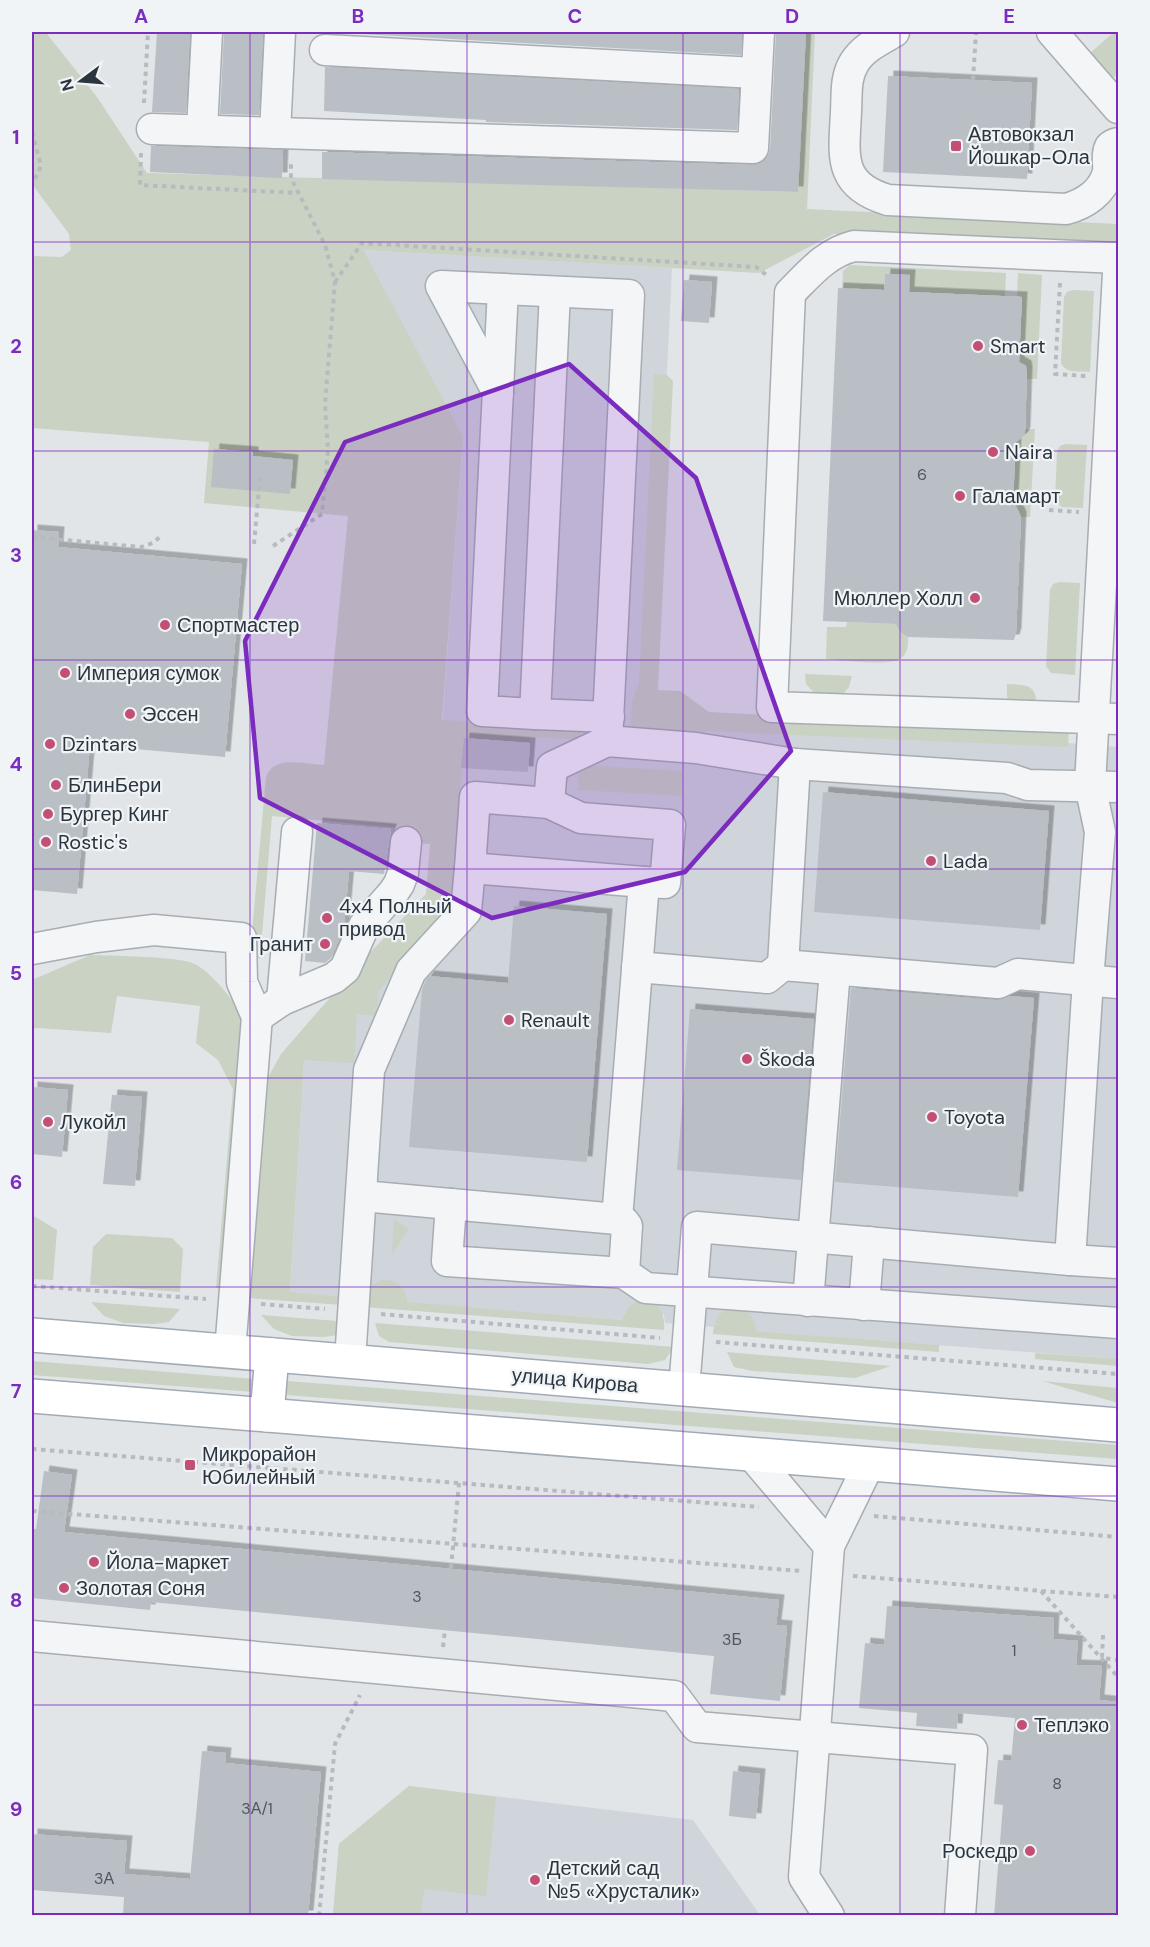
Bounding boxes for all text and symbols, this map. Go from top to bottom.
text: A [134,3,148,29]
text: B [352,3,364,29]
text: C [568,3,582,29]
text: D [785,3,799,29]
text: E [1003,3,1015,29]
north arrow [51,51,111,111]
text: N [55,76,79,94]
place label: Автовокзал Йошкар-Ола [968,121,1091,170]
text: 1 [12,124,20,150]
marker: Автовокзал Йошкар-Ола [949,139,963,153]
text: 2 [10,333,22,359]
place label: Smart [990,333,1046,359]
marker: Smart [971,339,985,353]
place label: Naira [1005,439,1053,465]
marker: Naira [986,445,1000,459]
house number: 6 [917,464,927,485]
place label: Галамарт [972,483,1060,509]
marker: Галамарт [953,489,967,503]
text: 3 [10,542,22,568]
place label: Мюллер Холл [834,585,963,611]
marker: Мюллер Холл [968,591,982,605]
place label: Спортмастер [177,612,299,638]
marker: Спортмастер [158,618,172,632]
place label: Империя сумок [77,660,219,686]
marker: Империя сумок [58,666,72,680]
place label: Эссен [142,701,199,727]
marker: Эссен [123,707,137,721]
place label: Dzintars [62,731,137,757]
marker: Dzintars [43,737,57,751]
text: 4 [10,751,23,777]
place label: БлинБери [68,772,161,798]
marker: БлинБери [49,778,63,792]
place label: Бургер Кинг [60,801,169,827]
marker: Бургер Кинг [41,807,55,821]
place label: Rostic's [58,829,128,855]
marker: Rostic's [39,835,53,849]
place label: Lada [943,848,988,874]
marker: Lada [924,854,938,868]
place label: 4x4 Полный привод [339,893,452,942]
marker: 4x4 Полный привод [320,911,334,925]
place label: Гранит [250,931,313,957]
marker: Гранит [318,937,332,951]
text: 5 [10,960,22,986]
place label: Renault [521,1007,590,1033]
marker: Renault [502,1013,516,1027]
place label: Škoda [759,1046,815,1072]
marker: Škoda [740,1052,754,1066]
place label: Toyota [944,1104,1005,1130]
place label: Лукойл [60,1109,126,1135]
marker: Toyota [925,1110,939,1124]
marker: Лукойл [41,1115,55,1129]
text: 6 [10,1169,22,1195]
street label: улица Кирова [511,1362,640,1399]
text: 7 [11,1378,22,1404]
place label: Микрорайон Юбилейный [202,1441,316,1490]
marker: Микрорайон Юбилейный [183,1458,197,1472]
place label: Йола-маркет [106,1549,229,1575]
marker: Йола-маркет [87,1555,101,1569]
place label: Золотая Соня [76,1575,205,1601]
marker: Золотая Соня [57,1581,71,1595]
house number: 3 [412,1586,422,1607]
text: 8 [10,1587,22,1613]
house number: 3Б [722,1629,742,1650]
house number: 1 [1012,1640,1017,1661]
place label: Теплэко [1034,1712,1109,1738]
marker: Теплэко [1015,1718,1029,1732]
house number: 8 [1052,1773,1062,1794]
text: 9 [10,1796,22,1822]
house number: 3А/1 [241,1798,273,1819]
place label: Роскедр [942,1838,1018,1864]
marker: Роскедр [1023,1844,1037,1858]
place label: Детский сад №5 «Хрусталик» [547,1855,700,1904]
house number: 3А [94,1868,114,1889]
marker: Детский сад №5 «Хрусталик» [528,1873,542,1887]

